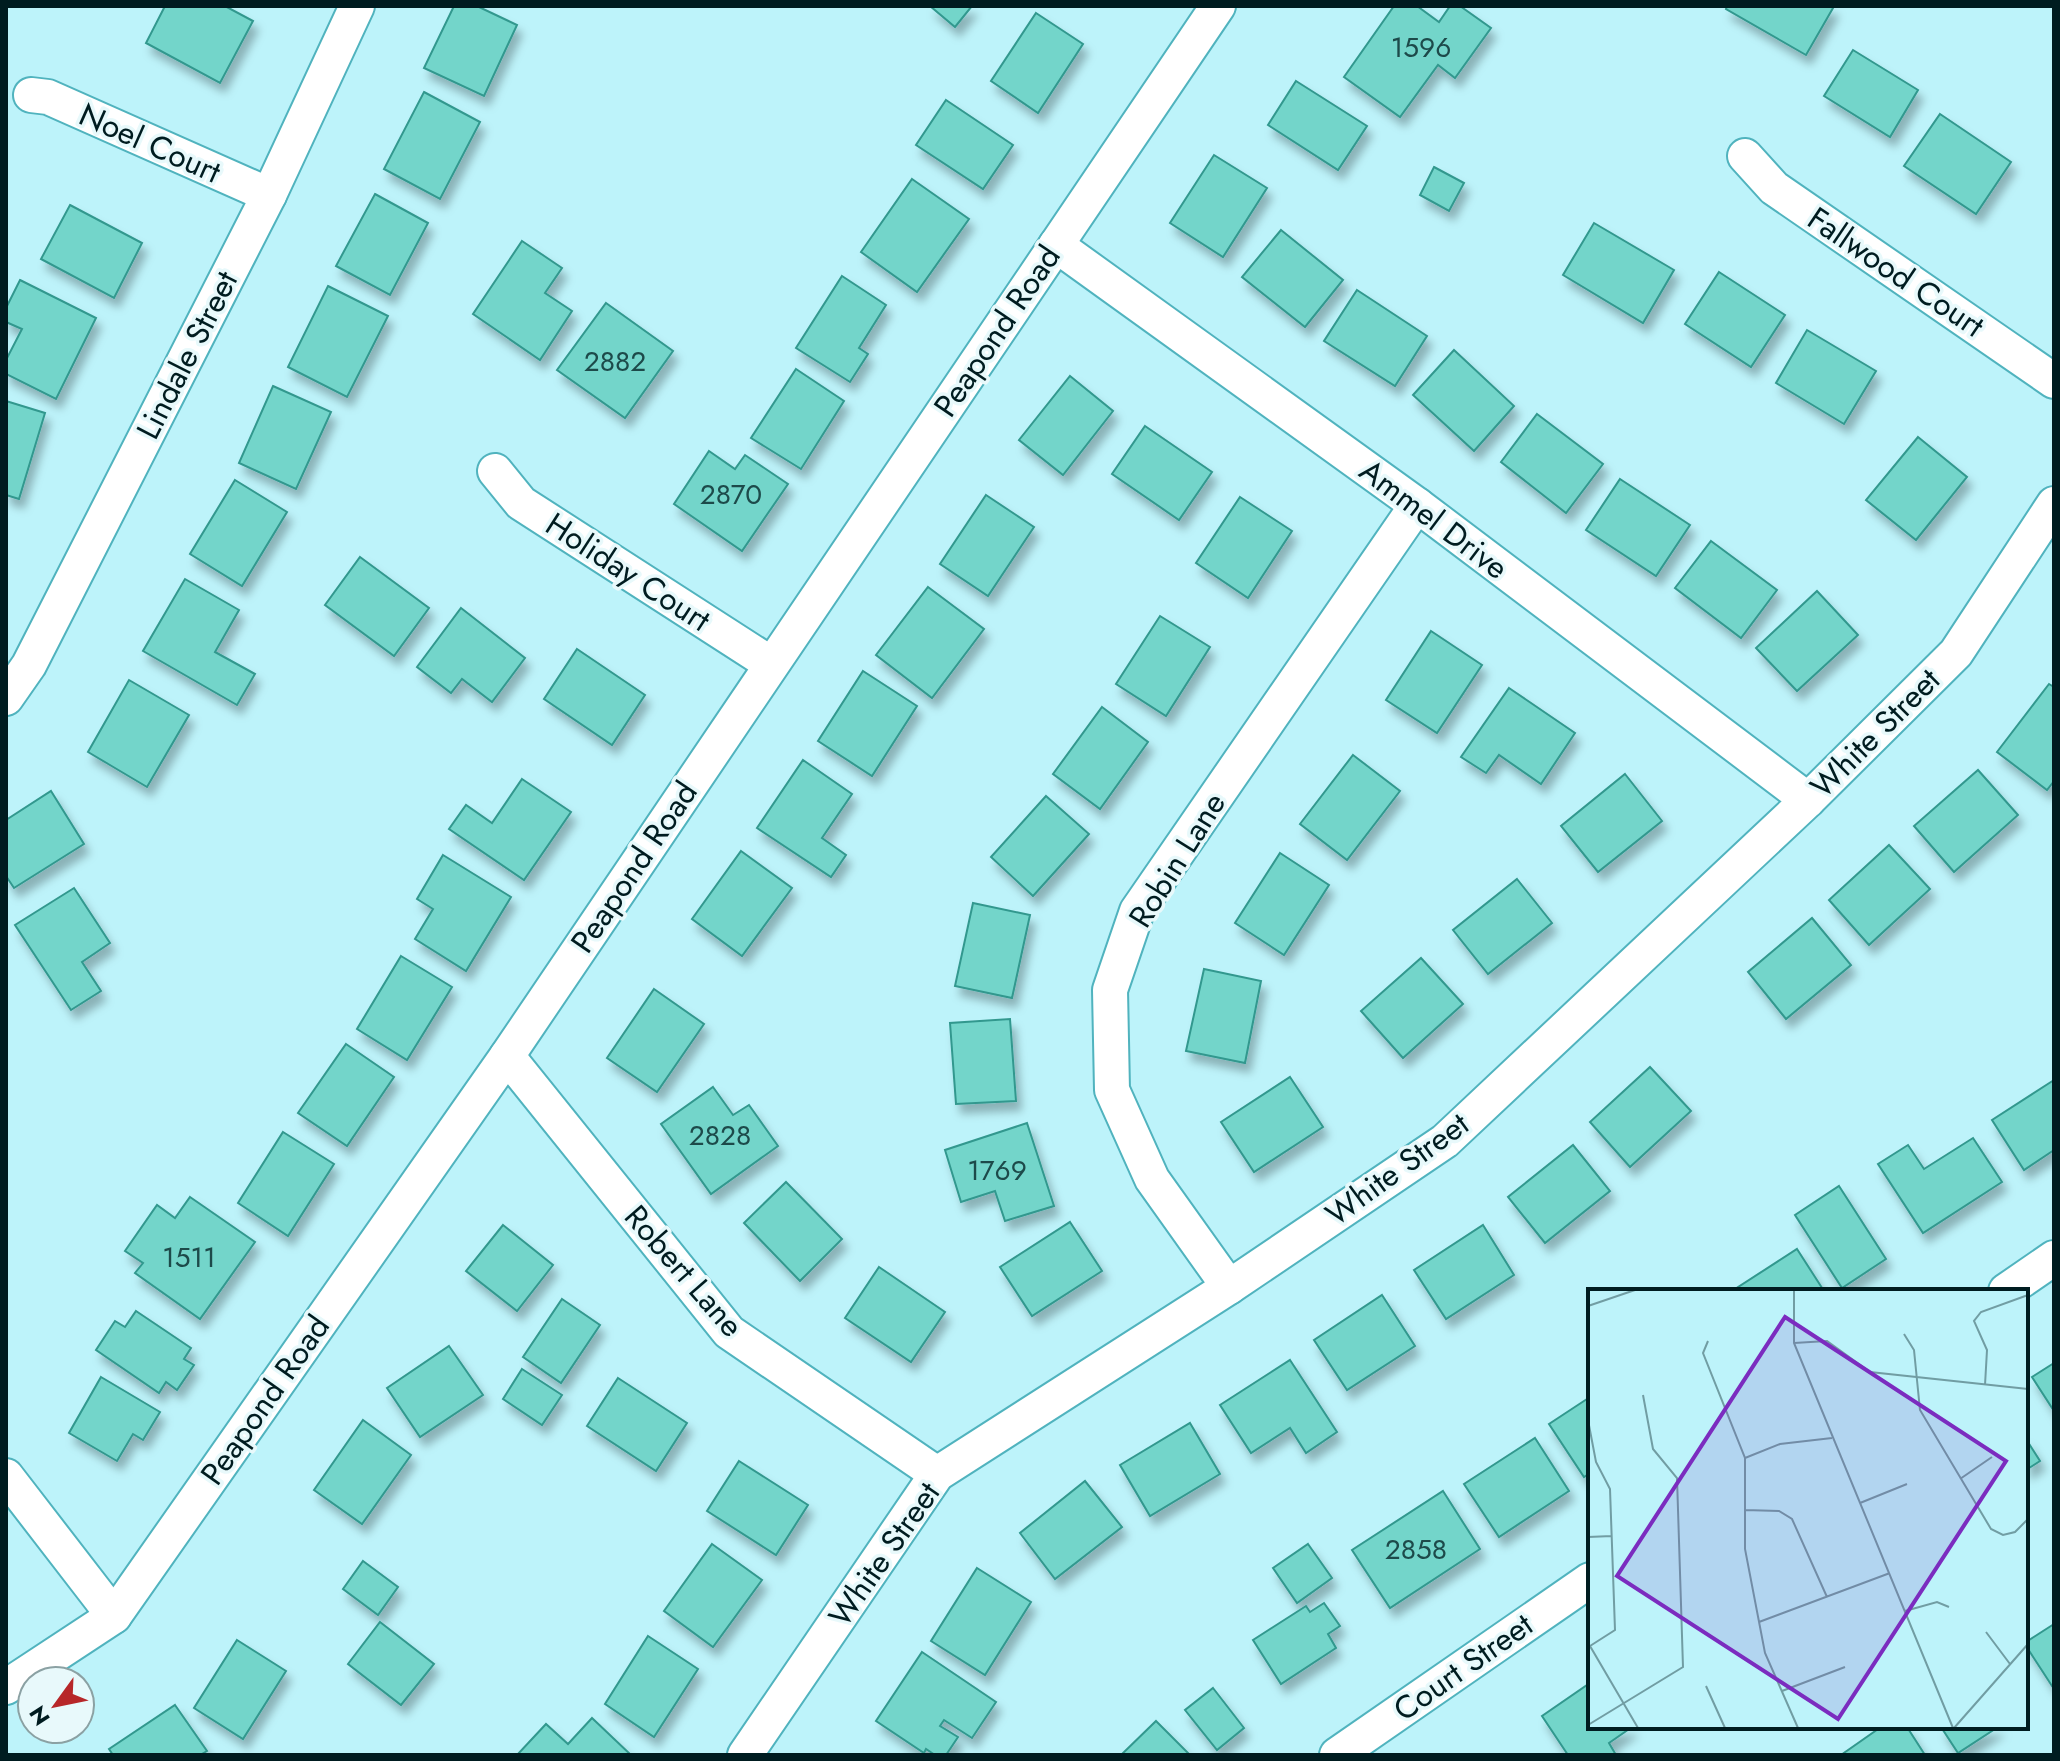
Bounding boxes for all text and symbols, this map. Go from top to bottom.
house number: 1596 [1391,27,1451,68]
street label: Noel Court [72,91,228,195]
street label: Fallwood Court [1799,196,1994,348]
street label: Peapond Road [923,236,1071,426]
street label: Lindale Street [125,263,249,447]
house number: 2882 [584,341,646,382]
street label: Ammel Drive [1350,448,1518,590]
house number: 2870 [700,474,762,515]
street label: Holiday Court [537,502,720,643]
street label: White Street [1800,658,1950,808]
street label: Peapond Road [560,772,708,962]
street label: Robin Lane [1117,784,1237,936]
street label: White Street [1316,1101,1478,1237]
house number: 2828 [689,1115,751,1156]
house number: 1769 [967,1150,1027,1191]
street label: Robert Lane [614,1195,754,1347]
house number: 1511 [162,1237,216,1278]
inset map [1588,1289,2028,1729]
street label: Peapond Road [189,1306,341,1494]
street label: White Street [817,1472,951,1636]
house number: 2858 [1385,1529,1447,1570]
street label: Court Street [1384,1602,1542,1732]
north arrow [16,1665,96,1745]
text: N [21,1700,57,1732]

